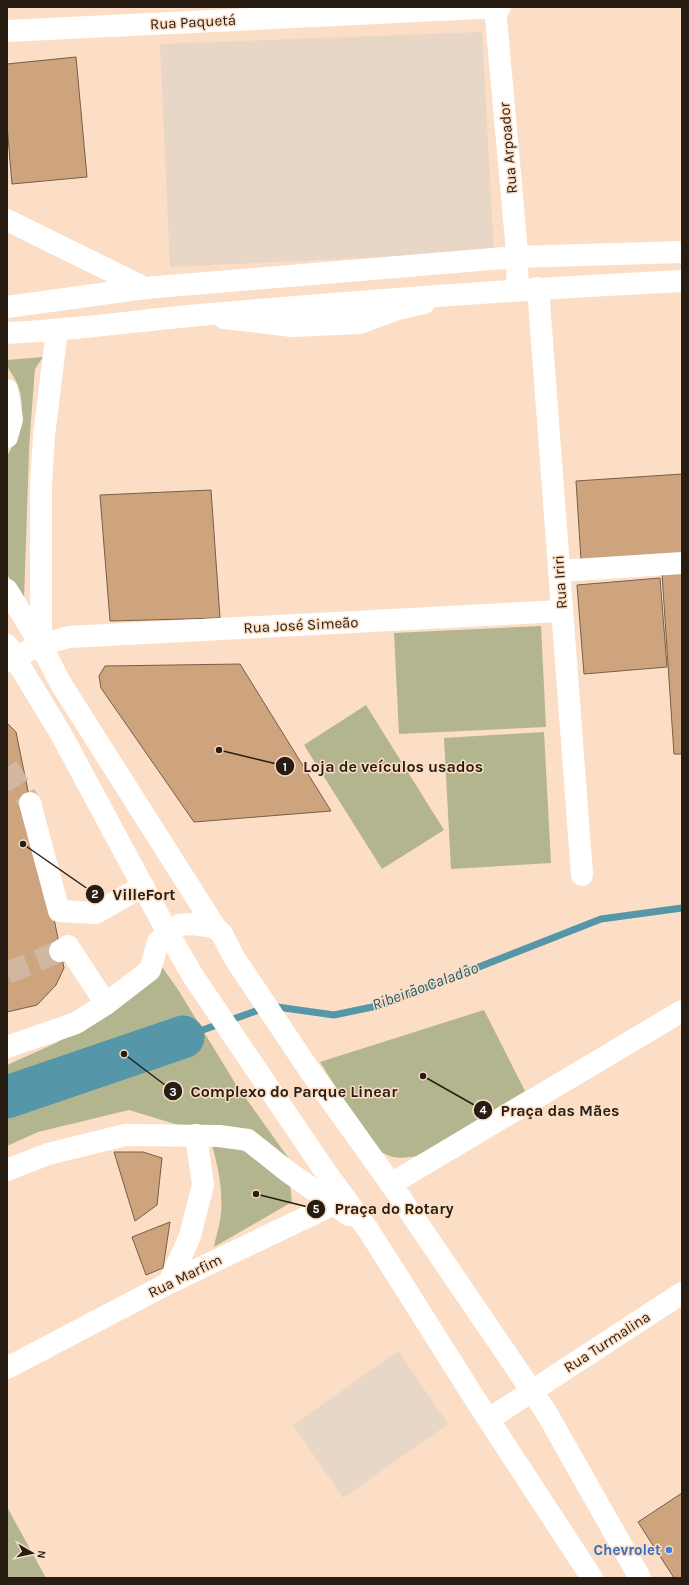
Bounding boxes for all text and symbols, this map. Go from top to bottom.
street label: Rua Paquetá [150,11,236,33]
street label: Rua Arpoador [495,101,521,195]
street label: Rua Iriri [549,554,571,610]
street label: Rua José Simeão [243,613,359,637]
callout: Loja de veículos usados [275,752,492,780]
text: Loja de veículos usados [303,757,483,776]
text: 1 [283,760,287,774]
callout: VilleFort [85,880,184,908]
text: VilleFort [113,885,176,904]
text: 2 [91,887,99,901]
water label: Ribeirão Caladão [369,958,481,1014]
callout: Complexo do Parque Linear [163,1077,405,1105]
text: Complexo do Parque Linear [191,1082,398,1101]
text: 3 [169,1085,177,1099]
callout: Praça das Mães [473,1096,628,1124]
text: Praça das Mães [501,1101,619,1120]
text: 4 [479,1103,487,1117]
callout: Praça do Rotary [306,1195,461,1223]
text: Praça do Rotary [334,1199,454,1218]
text: 5 [313,1202,320,1216]
street label: Rua Marfim [145,1250,225,1302]
street label: Rua Turmalina [560,1307,654,1377]
north arrow [12,1533,52,1573]
place label: Chevrolet [594,1541,661,1559]
marker: Chevrolet [664,1545,674,1555]
text: N [34,1550,48,1559]

